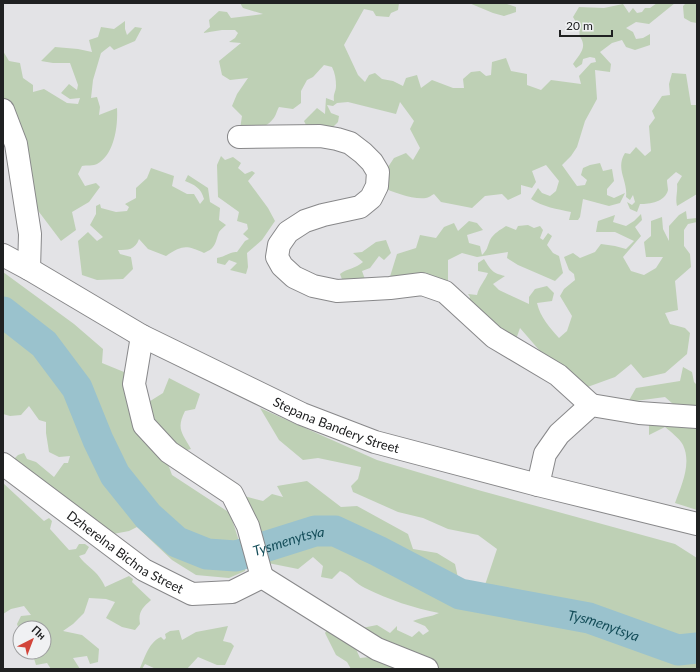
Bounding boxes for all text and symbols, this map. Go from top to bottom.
scale bar [560,12,612,38]
text: 20 m [566,18,593,33]
street label: Stepana Bandery Street [271,393,401,456]
street label: Dzherelna Bichna Street [64,507,187,597]
water label: Tysmenytsya [250,522,324,559]
water label: Tysmenytsya [566,606,642,644]
north arrow [12,620,52,660]
text: Пн [29,623,49,642]

